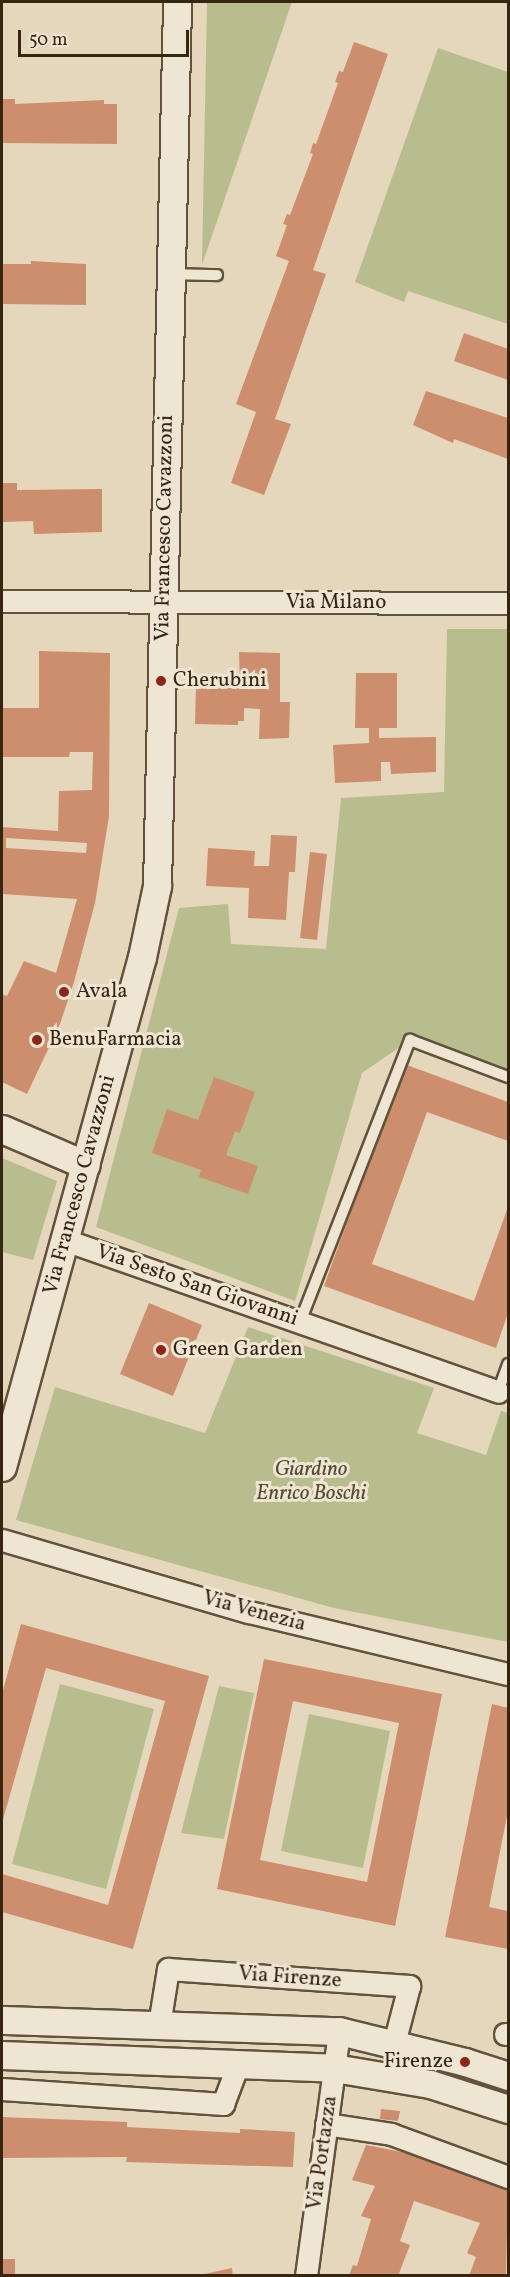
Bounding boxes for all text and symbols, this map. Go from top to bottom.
scale bar [21,18,192,56]
text: 50 m [29,28,68,53]
street label: Via Francesco Cavazzoni [150,415,180,641]
street label: Via Milano [286,590,386,616]
place label: Cherubini [173,668,266,694]
marker: Cherubini [154,674,168,688]
place label: Avala [76,979,128,1005]
marker: Avala [57,985,71,999]
place label: BenuFarmacia [49,1027,182,1053]
marker: BenuFarmacia [30,1033,44,1047]
street label: Via Francesco Cavazzoni [39,1072,121,1298]
street label: Via Sesto San Giovanni [93,1240,301,1332]
place label: Green Garden [173,1337,303,1363]
marker: Green Garden [154,1343,168,1357]
park label: Giardino Enrico Boschi [256,1457,366,1507]
street label: Via Venezia [199,1586,309,1638]
street label: Via Firenze [237,1962,343,1994]
place label: Firenze [384,2049,453,2075]
marker: Firenze [458,2055,472,2069]
street label: Via Portazza [302,2094,344,2212]

